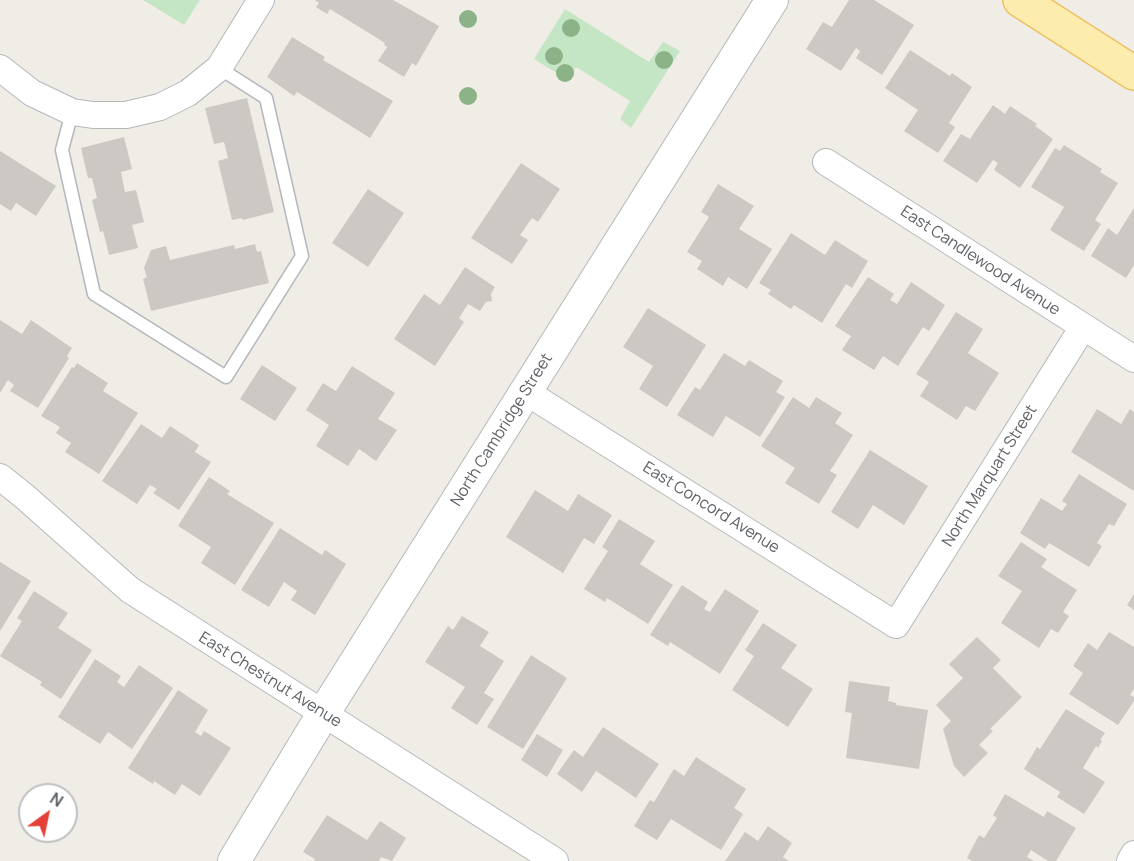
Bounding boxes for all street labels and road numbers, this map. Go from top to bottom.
street label: East Candlewood Avenue [897,202,1063,320]
street label: North Cambridge Street [447,350,557,510]
street label: North Marquart Street [939,402,1041,550]
street label: East Concord Avenue [639,458,783,558]
street label: East Chestnut Avenue [195,628,345,732]

